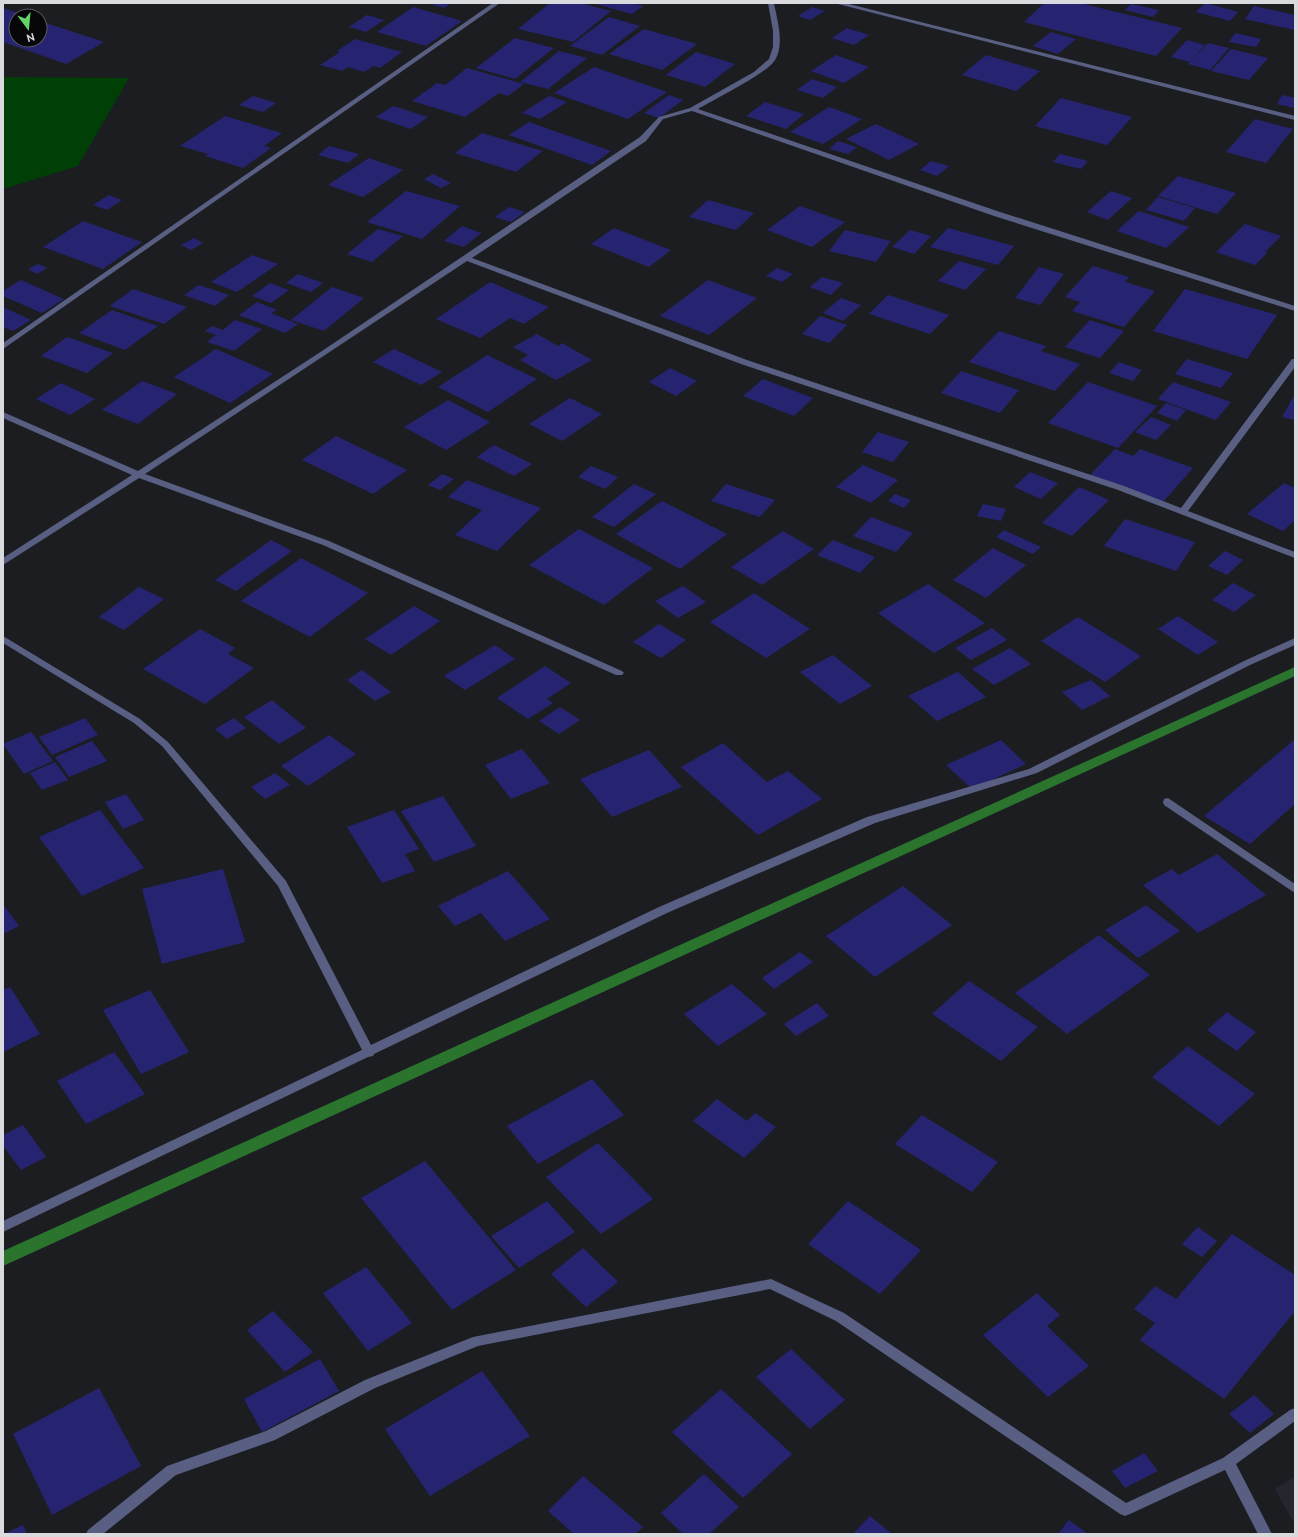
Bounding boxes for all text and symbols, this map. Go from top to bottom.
north arrow [8,8,48,48]
text: N [25,31,36,45]

